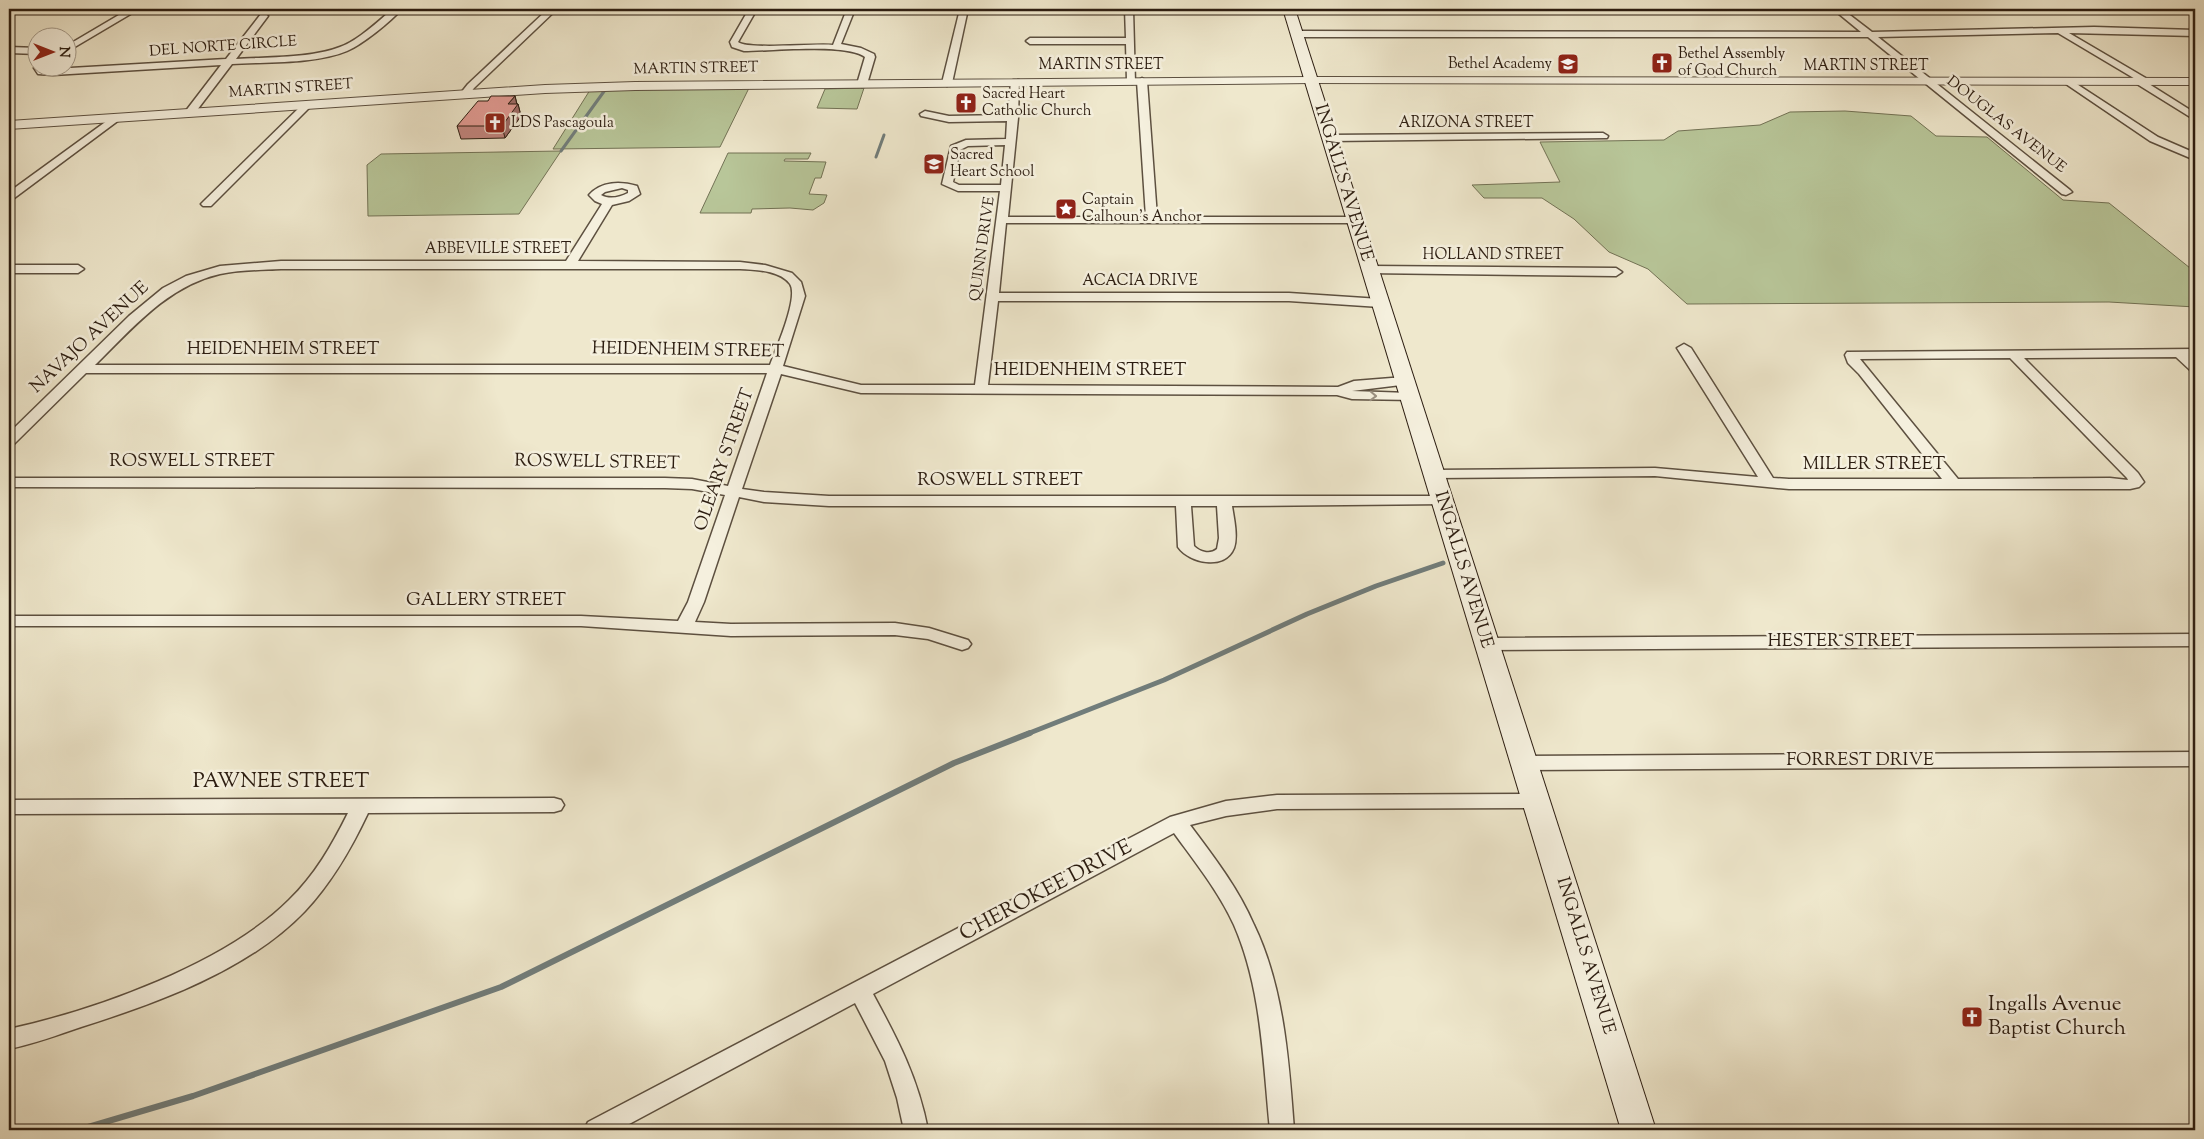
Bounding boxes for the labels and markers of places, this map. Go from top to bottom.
place label: Bethel Assembly of God Church [1678,44,1786,82]
church icon: Bethel Assembly of God Church [1650,51,1674,75]
school or university icon: Bethel Academy [1556,52,1580,76]
place label: Bethel Academy [1448,54,1553,75]
place label: Sacred Heart Catholic Church [982,84,1092,122]
church icon: Sacred Heart Catholic Church [954,91,978,115]
church icon: LDS Pascagoula [483,111,507,135]
place label: LDS Pascagoula [511,113,614,134]
place label: Sacred Heart School [950,145,1034,183]
school or university icon: Sacred Heart School [922,152,946,176]
place label: Captain Calhoun's Anchor [1082,190,1202,228]
place icon: Captain Calhoun's Anchor [1054,197,1078,221]
place label: Ingalls Avenue Baptist Church [1988,990,2126,1044]
church icon: Ingalls Avenue Baptist Church [1960,1005,1984,1029]

